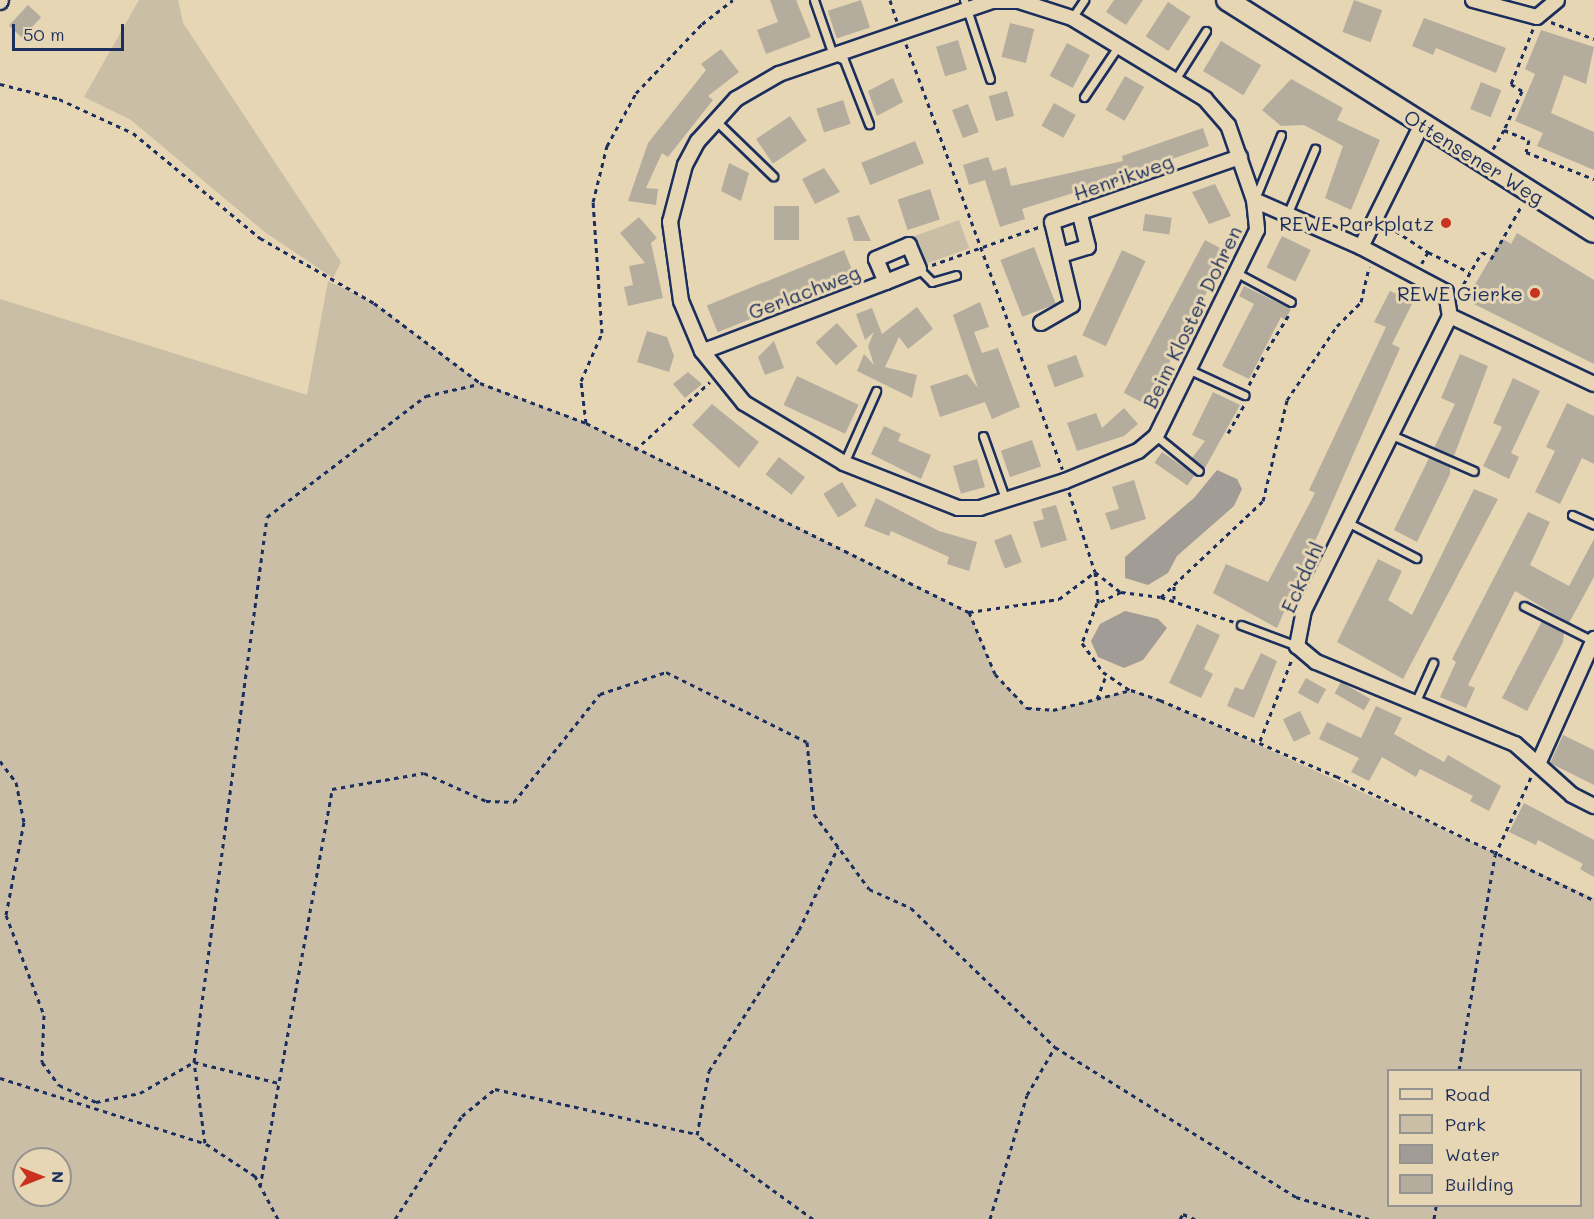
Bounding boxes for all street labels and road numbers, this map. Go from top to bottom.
street label: Ottensener Weg [1400,104,1548,210]
street label: Henrikweg [1070,149,1176,205]
street label: Beim Kloster Dohren [1137,222,1247,412]
street label: Gerlachweg [745,260,863,324]
street label: Eckdahl [1276,538,1328,616]

